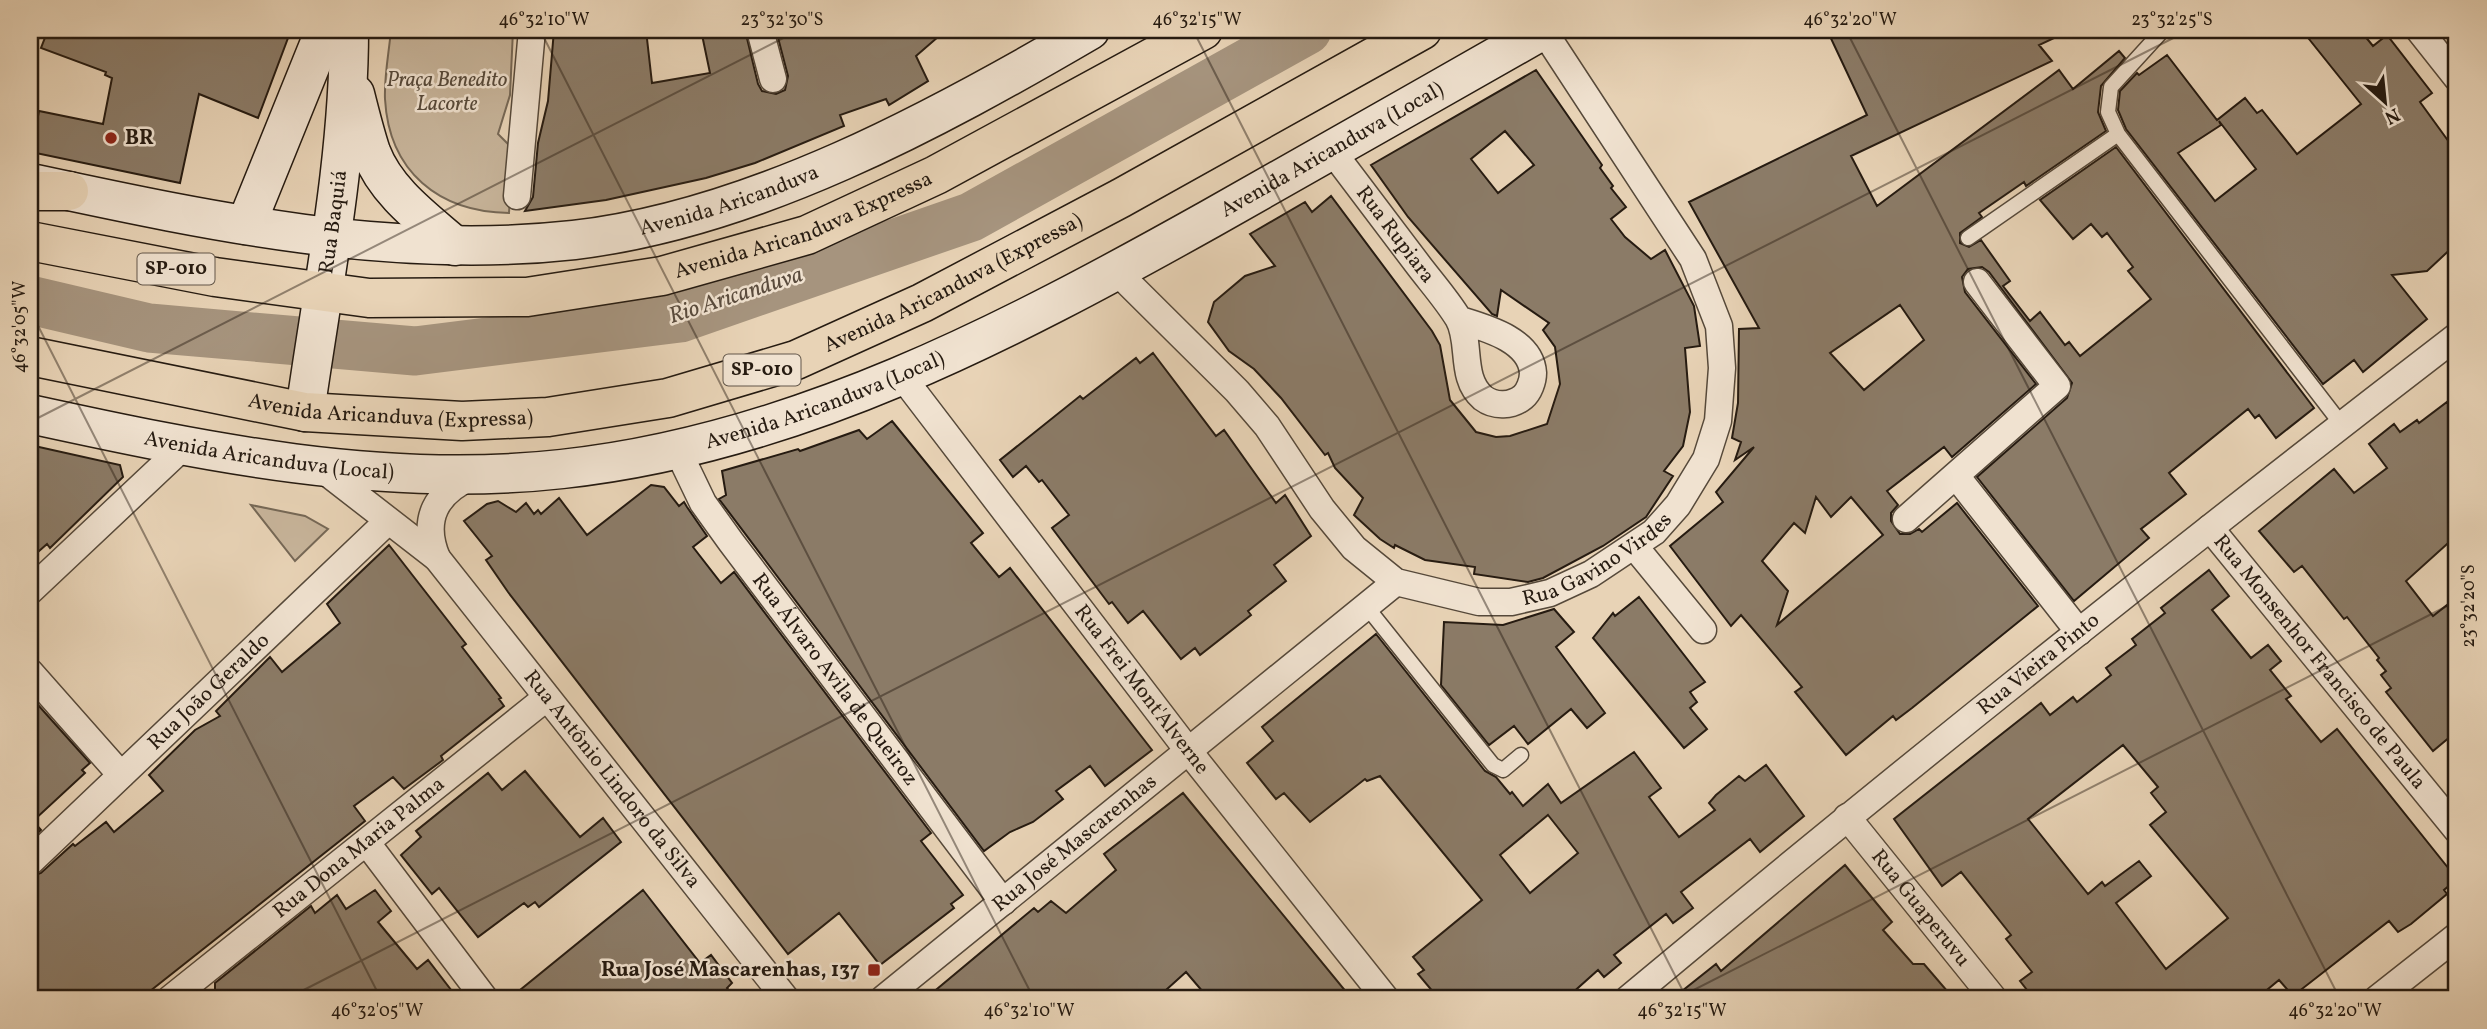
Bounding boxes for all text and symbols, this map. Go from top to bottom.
text: 46°32'10"W [498,8,590,33]
text: 23°32'30"S [741,8,823,33]
text: 46°32'15"W [1152,8,1242,33]
text: 46°32'20"W [1803,8,1897,33]
text: 23°32'25"S [2131,8,2213,33]
park label: Praça Benedito Lacorte [387,66,508,119]
north arrow [2350,66,2420,136]
street label: Avenida Aricanduva (Local) [1215,75,1449,225]
text: N [2380,101,2404,130]
place label: BR [125,124,154,153]
marker: BR [103,130,119,146]
street label: Avenida Aricanduva [637,158,823,243]
street label: Avenida Aricanduva Expressa [671,164,937,286]
street label: Rua Baquiá [312,169,355,276]
street label: Rua Rupiara [1349,180,1442,289]
street label: Avenida Aricanduva (Expressa) [819,206,1088,360]
road number: SP-010 [138,254,214,284]
water label: Rio Aricanduva [665,259,807,333]
text: 46°32'05"W [8,281,33,373]
street label: Avenida Aricanduva (Local) [702,344,949,457]
road number: SP-010 [724,354,800,386]
street label: Avenida Aricanduva (Expressa) [246,386,534,436]
street label: Avenida Aricanduva (Local) [142,424,395,487]
street label: Rua Gavino Virdes [1519,507,1679,613]
street label: Rua Monsenhor Francisco de Paula [2206,528,2433,796]
text: 23°32'20"S [2457,564,2482,648]
street label: Rua Álvaro Avila de Queiroz [745,567,925,792]
street label: Rua Frei Mont'Alverne [1067,599,1216,781]
street label: Rua Vieira Pinto [1971,606,2106,722]
street label: Rua João Geraldo [141,626,276,757]
street label: Rua Antônio Lindoro da Silva [517,664,708,895]
street label: Rua José Mascarenhas [986,767,1163,919]
street label: Rua Dona Maria Palma [267,770,451,925]
street label: Rua Guaperuvu [1864,843,1977,973]
place label: Rua José Mascarenhas, 137 [601,956,860,985]
marker: Rua José Mascarenhas, 137 [866,962,882,978]
text: 46°32'05"W [331,999,423,1024]
text: 46°32'10"W [983,999,1075,1024]
text: 46°32'15"W [1637,999,1727,1024]
text: 46°32'20"W [2288,999,2382,1024]

